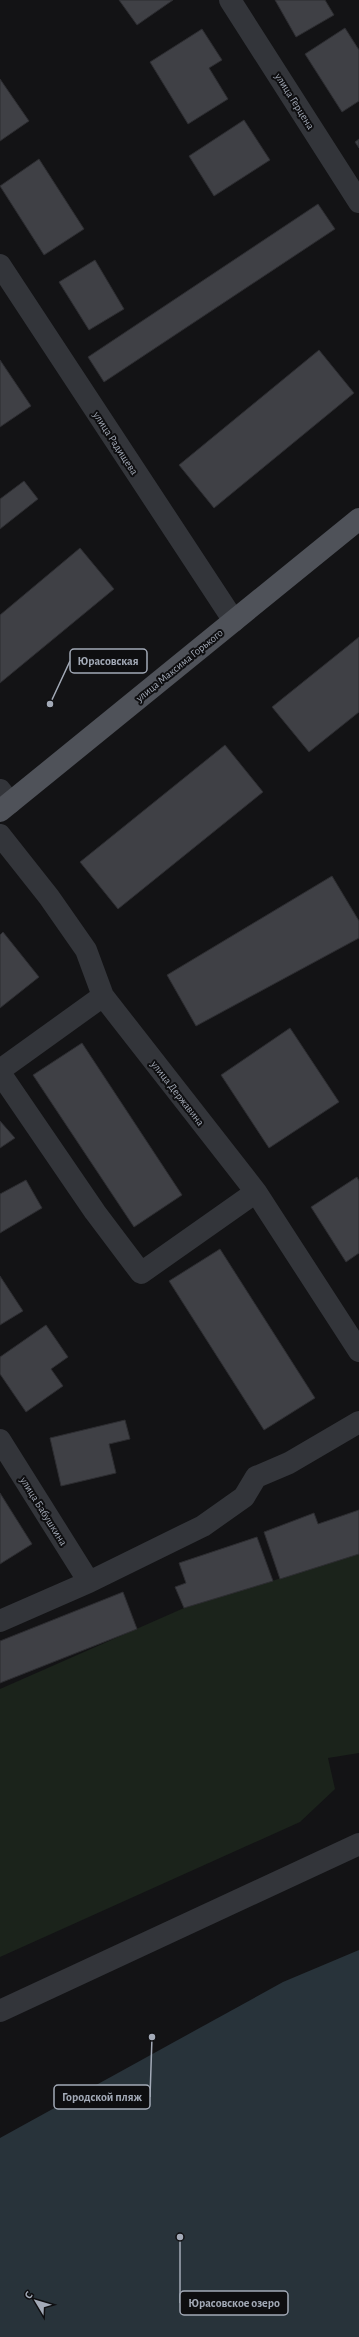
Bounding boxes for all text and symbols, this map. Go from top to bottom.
street label: улица Герцена [272,70,316,131]
street label: улица Радищева [91,409,140,477]
street label: улица Максима Горького [133,627,225,704]
callout: Юрасовская [70,649,147,673]
text: Юрасовская [77,655,139,667]
street label: улица Державина [148,1058,206,1128]
street label: улица Бабушкина [18,1474,69,1548]
callout: Городской пляж [54,2085,150,2109]
text: Городской пляж [62,2091,143,2103]
north arrow [16,2281,56,2321]
text: С [22,2289,35,2301]
callout: Юрасовское озеро [180,2291,288,2315]
text: Юрасовское озеро [188,2297,280,2309]

